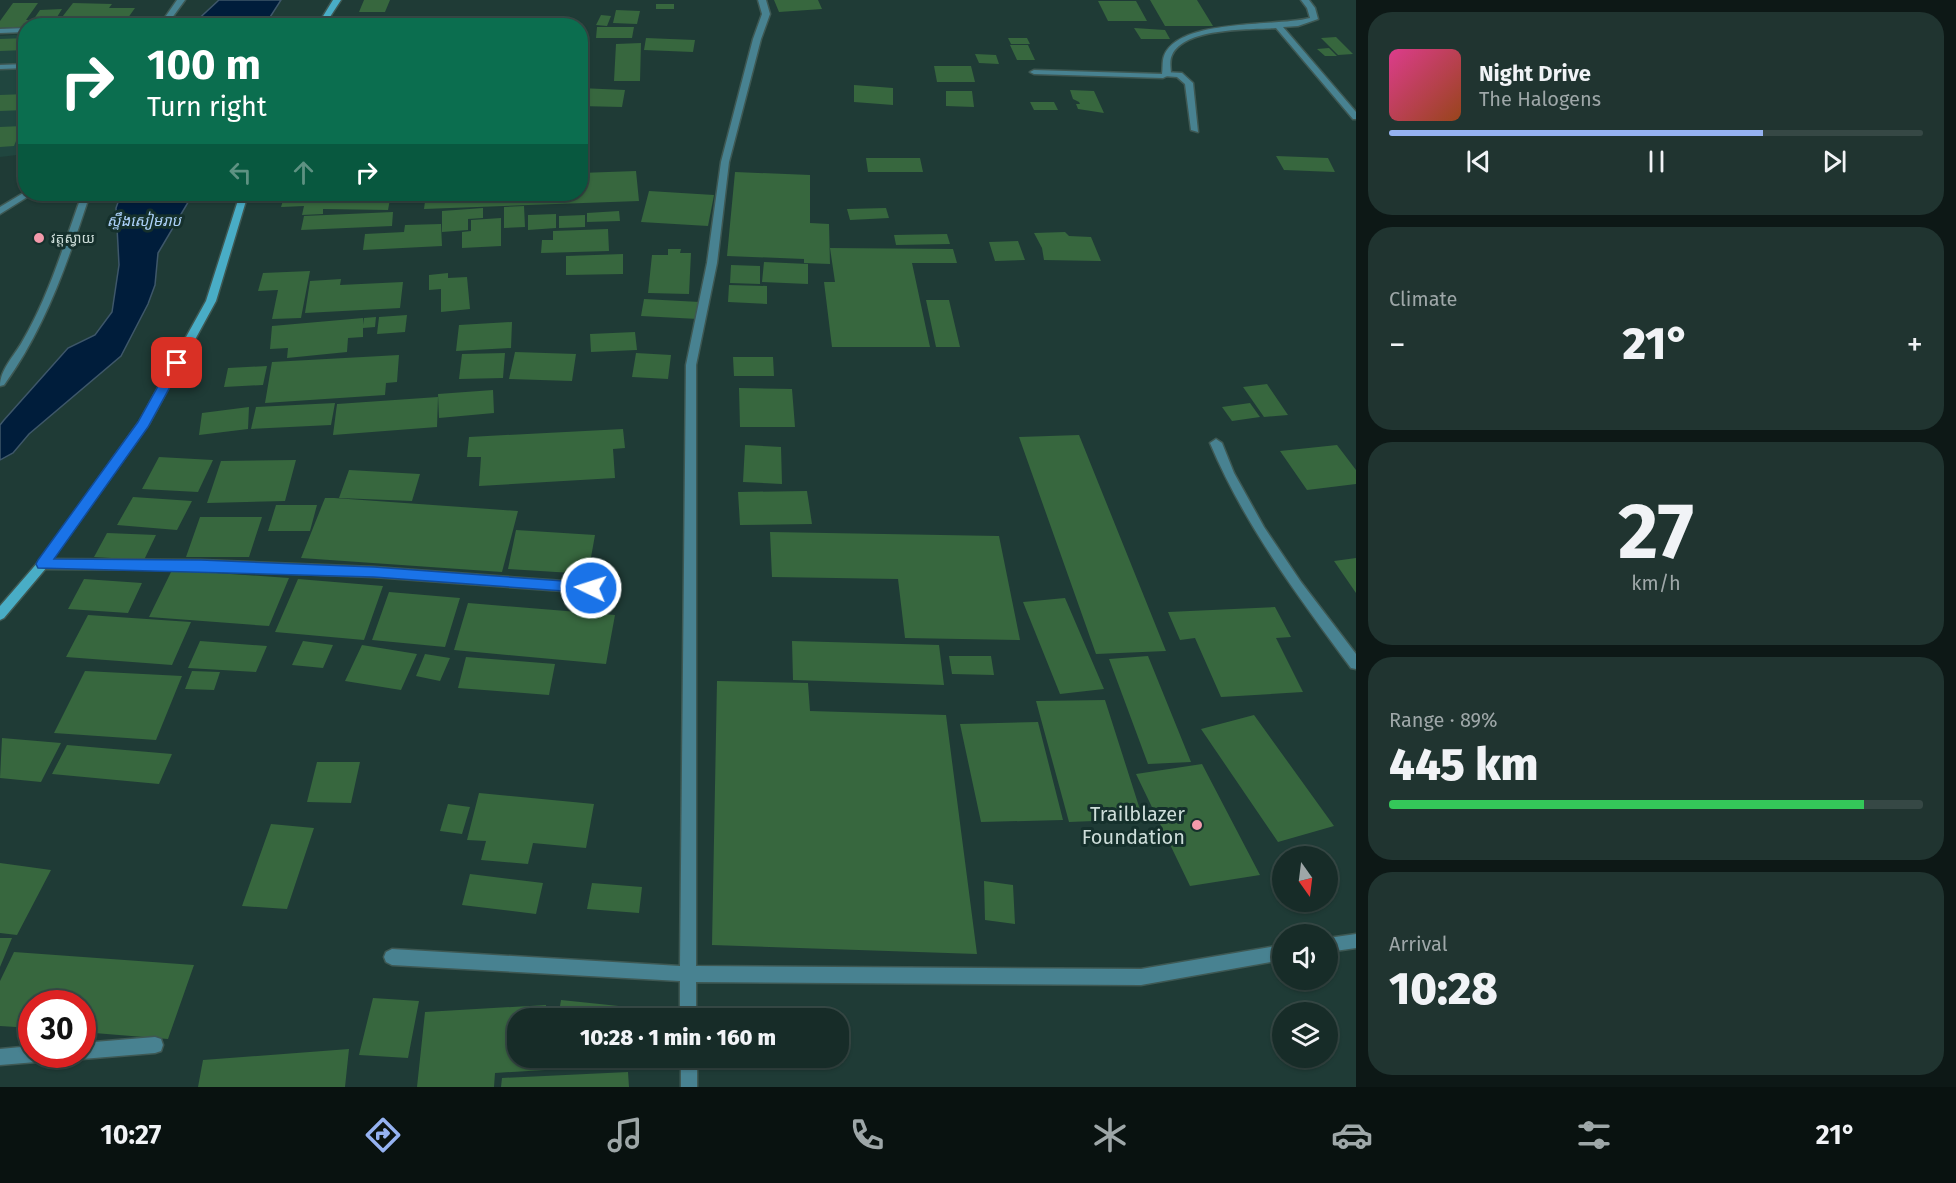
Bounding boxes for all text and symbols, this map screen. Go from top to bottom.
text: 100 m [147,40,261,90]
icon: right [48,42,126,120]
text: Night Drive [1479,60,1591,87]
text: The Halogens [1479,87,1601,111]
text: Turn right [147,91,267,123]
icon: previous [1462,145,1495,178]
icon: pause [1640,145,1673,178]
icon: next [1818,145,1851,178]
icon: left [224,156,257,189]
icon: ahead [287,156,320,189]
icon: right [350,156,383,189]
water label: ស្ទឹងសៀមរាប [107,211,183,230]
place label: វត្តស្វាយ [51,230,95,247]
marker: វត្តស្វាយ [32,231,46,245]
text: Climate [1389,287,1457,311]
text: 21° [1622,317,1690,371]
text: − [1389,325,1406,365]
text: + [1907,325,1923,365]
pin [151,337,202,388]
icon: arrive [160,346,193,379]
text: 27 [1618,485,1694,579]
position arrow [559,556,623,620]
text: km/h [1631,571,1681,595]
text: Range · 89% [1389,708,1498,732]
text: 445 km [1389,738,1538,792]
place label: Trailblazer Foundation [1082,802,1185,849]
marker: Trailblazer Foundation [1190,818,1204,832]
north arrow [1272,846,1338,912]
map controls [1272,846,1338,1068]
button: sound [1272,924,1338,990]
text: Arrival [1389,932,1448,956]
text: 10:28 [1389,962,1498,1016]
speed limit sign: 30 [18,990,96,1068]
button: layers [1272,1002,1338,1068]
text: 10:28 · 1 min · 160 m [580,1024,776,1051]
icon: directions [362,1114,404,1156]
icon: music [604,1114,646,1156]
icon: phone [846,1114,888,1156]
icon: climate [1089,1114,1131,1156]
icon: car [1331,1114,1373,1156]
icon: filters [1573,1114,1615,1156]
text: 10:27 [100,1119,161,1151]
text: 21° [1816,1119,1856,1151]

